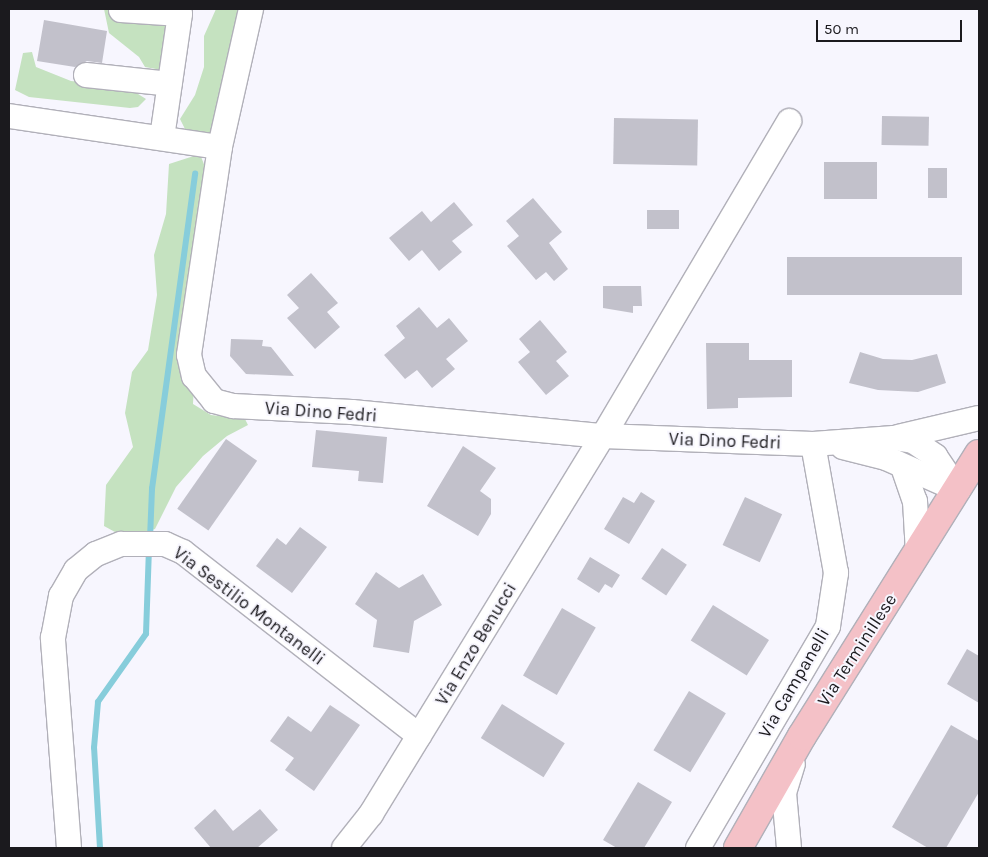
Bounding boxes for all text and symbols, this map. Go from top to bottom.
scale bar [818,10,964,42]
text: 50 m [824,20,859,38]
street label: Via Dino Fedri [264,397,378,427]
street label: Via Dino Fedri [668,428,782,454]
street label: Via Sestilio Montanelli [169,542,329,670]
street label: Via Enzo Benucci [431,579,521,709]
street label: Via Terminillese [813,590,901,710]
street label: Via Campanelli [754,624,834,742]

